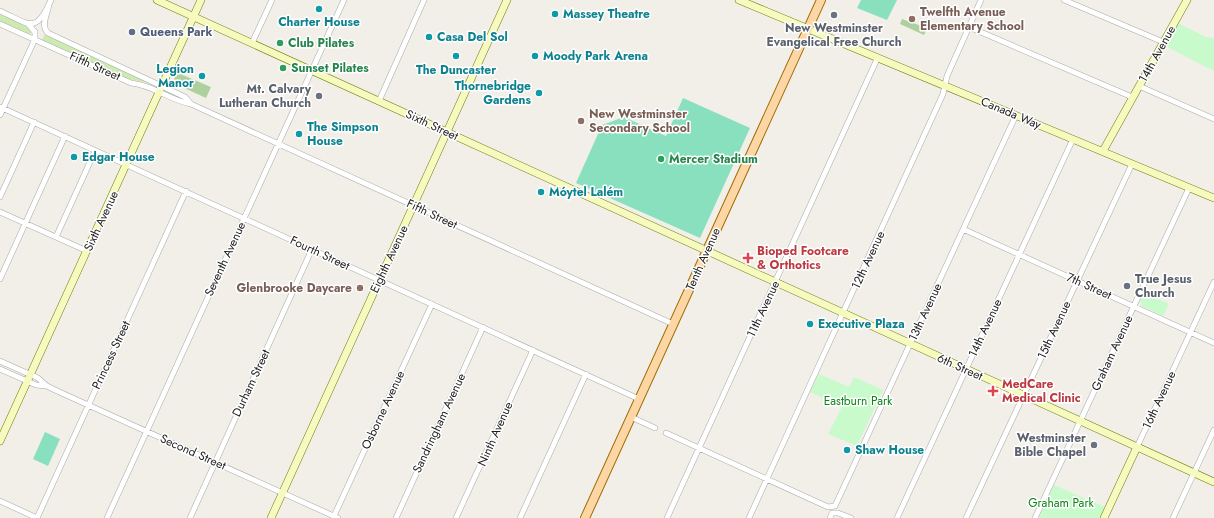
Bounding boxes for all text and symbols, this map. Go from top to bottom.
place label: Twelfth Avenue Elementary School [920,3,1024,35]
marker: Charter House [314,4,324,14]
place label: Massey Theatre [563,5,650,23]
marker: Massey Theatre [550,9,560,19]
marker: New Westminster Evangelical Free Church [829,10,839,20]
place label: Charter House [278,13,360,31]
marker: Twelfth Avenue Elementary School [907,14,917,24]
place label: New Westminster Evangelical Free Church [766,19,902,51]
street label: 14th Avenue [1134,22,1180,86]
place label: Queens Park [140,23,212,41]
marker: Queens Park [127,27,137,37]
place label: Casa Del Sol [437,28,508,46]
marker: Casa Del Sol [424,32,434,42]
place label: Club Pilates [288,34,355,52]
marker: Club Pilates [275,38,285,48]
street label: Fifth Street [67,47,123,85]
place label: Moody Park Arena [543,47,648,65]
marker: The Duncaster [451,51,461,61]
marker: Moody Park Arena [530,51,540,61]
place label: Sunset Pilates [291,59,369,77]
place label: Legion Manor [156,60,194,92]
place label: The Duncaster [416,61,496,79]
marker: Sunset Pilates [278,63,288,73]
marker: Legion Manor [197,71,207,81]
place label: Thornebridge Gardens [454,77,532,109]
place label: Mt. Calvary Lutheran Church [219,80,312,112]
marker: Thornebridge Gardens [534,88,544,98]
marker: Mt. Calvary Lutheran Church [314,91,324,101]
street label: Canada Way [978,92,1045,134]
street label: Sixth Street [403,105,461,145]
place label: New Westminster Secondary School [589,105,690,137]
marker: New Westminster Secondary School [576,116,586,126]
place label: The Simpson House [307,118,379,150]
marker: The Simpson House [294,129,304,139]
place label: Edgar House [82,148,155,166]
place label: Mercer Stadium [669,150,758,168]
marker: Edgar House [69,152,79,162]
marker: Mercer Stadium [656,154,666,164]
place label: Móytel Lalém [549,183,623,201]
marker: Móytel Lalém [536,187,546,197]
street label: Sixth Avenue [79,188,123,254]
street label: Fifth Street [404,194,460,234]
street label: Seventh Avenue [200,219,250,299]
street label: Eighth Avenue [365,222,413,296]
street label: Tenth Avenue [681,225,725,293]
street label: 12th Avenue [847,228,889,292]
street label: Fourth Street [287,231,353,275]
place label: Bioped Footcare & Orthotics [757,242,849,274]
marker: Bioped Footcare & Orthotics [742,252,754,264]
street label: 7th Street [1064,268,1115,304]
place label: True Jesus Church [1135,270,1192,302]
street label: 11th Avenue [742,278,784,340]
place label: Glenbrooke Daycare [236,279,352,297]
street label: 13th Avenue [904,280,946,344]
marker: True Jesus Church [1122,281,1132,291]
marker: Glenbrooke Daycare [355,283,365,293]
street label: 14th Avenue [964,296,1006,360]
street label: 15th Avenue [1033,298,1075,362]
street label: Graham Avenue [1087,312,1137,394]
place label: Executive Plaza [818,315,905,333]
street label: Princess Street [87,318,135,392]
marker: Executive Plaza [805,319,815,329]
street label: Durham Street [228,346,274,420]
street label: 6th Street [934,349,986,385]
street label: Osborne Avenue [357,368,409,452]
street label: 16th Avenue [1138,368,1180,432]
street label: Sandringham Avenue [408,370,470,476]
place label: MedCare Medical Clinic [1002,375,1081,407]
marker: MedCare Medical Clinic [987,385,999,397]
park label: Eastburn Park [824,392,893,410]
street label: Ninth Avenue [473,399,517,469]
street label: Second Street [157,429,229,475]
place label: Westminster Bible Chapel [1014,429,1086,461]
marker: Westminster Bible Chapel [1089,440,1099,450]
place label: Shaw House [855,441,924,459]
marker: Shaw House [842,445,852,455]
park label: Graham Park [1028,494,1095,512]

